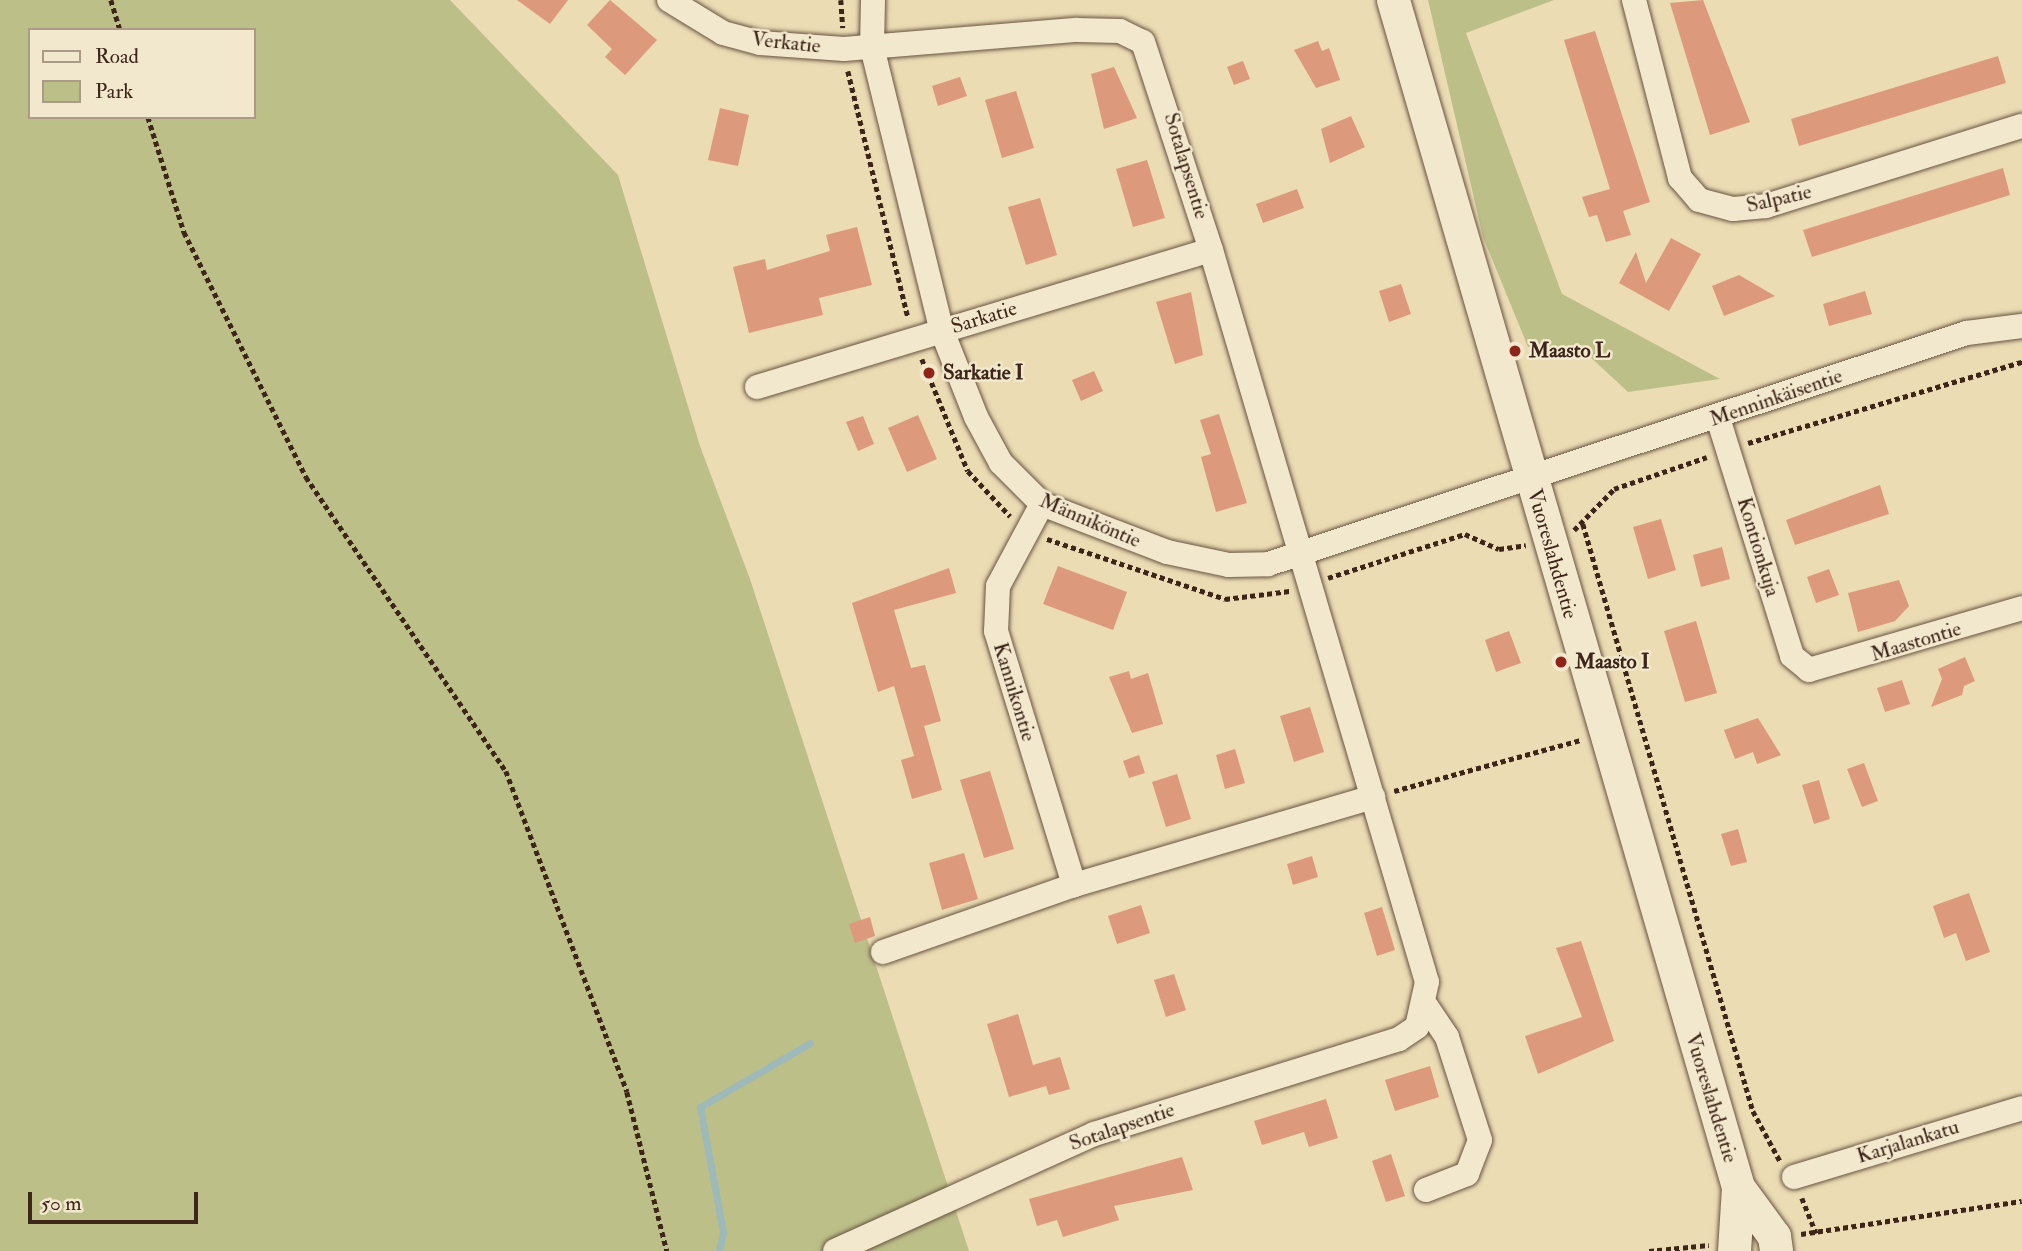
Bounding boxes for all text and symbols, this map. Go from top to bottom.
street label: Verkatie [750,27,822,59]
legend [28,28,256,119]
text: Road [95,43,139,70]
text: Park [95,78,133,105]
street label: Sotalapsentie [1158,110,1214,222]
street label: Salpatie [1744,179,1814,219]
street label: Sarkatie [948,296,1020,340]
place label: Maasto L [1529,338,1610,364]
marker: Maasto L [1507,343,1523,359]
place label: Sarkatie I [943,360,1024,386]
street label: Menninkäisentie [1706,364,1846,432]
marker: Sarkatie I [921,365,937,381]
street label: Vuoreslahdentie [1521,486,1583,622]
street label: Männiköntie [1036,488,1144,554]
street label: Kontionkuja [1731,494,1785,600]
street label: Maastontie [1868,616,1964,668]
street label: Kannikontie [987,639,1041,745]
place label: Maasto I [1575,649,1649,675]
marker: Maasto I [1553,654,1569,670]
street label: Vuoreslahdentie [1679,1030,1743,1166]
street label: Sotalapsentie [1066,1097,1178,1157]
street label: Karjalankatu [1854,1115,1962,1169]
scale bar [32,1178,201,1222]
text: 50 m [41,1190,82,1217]

